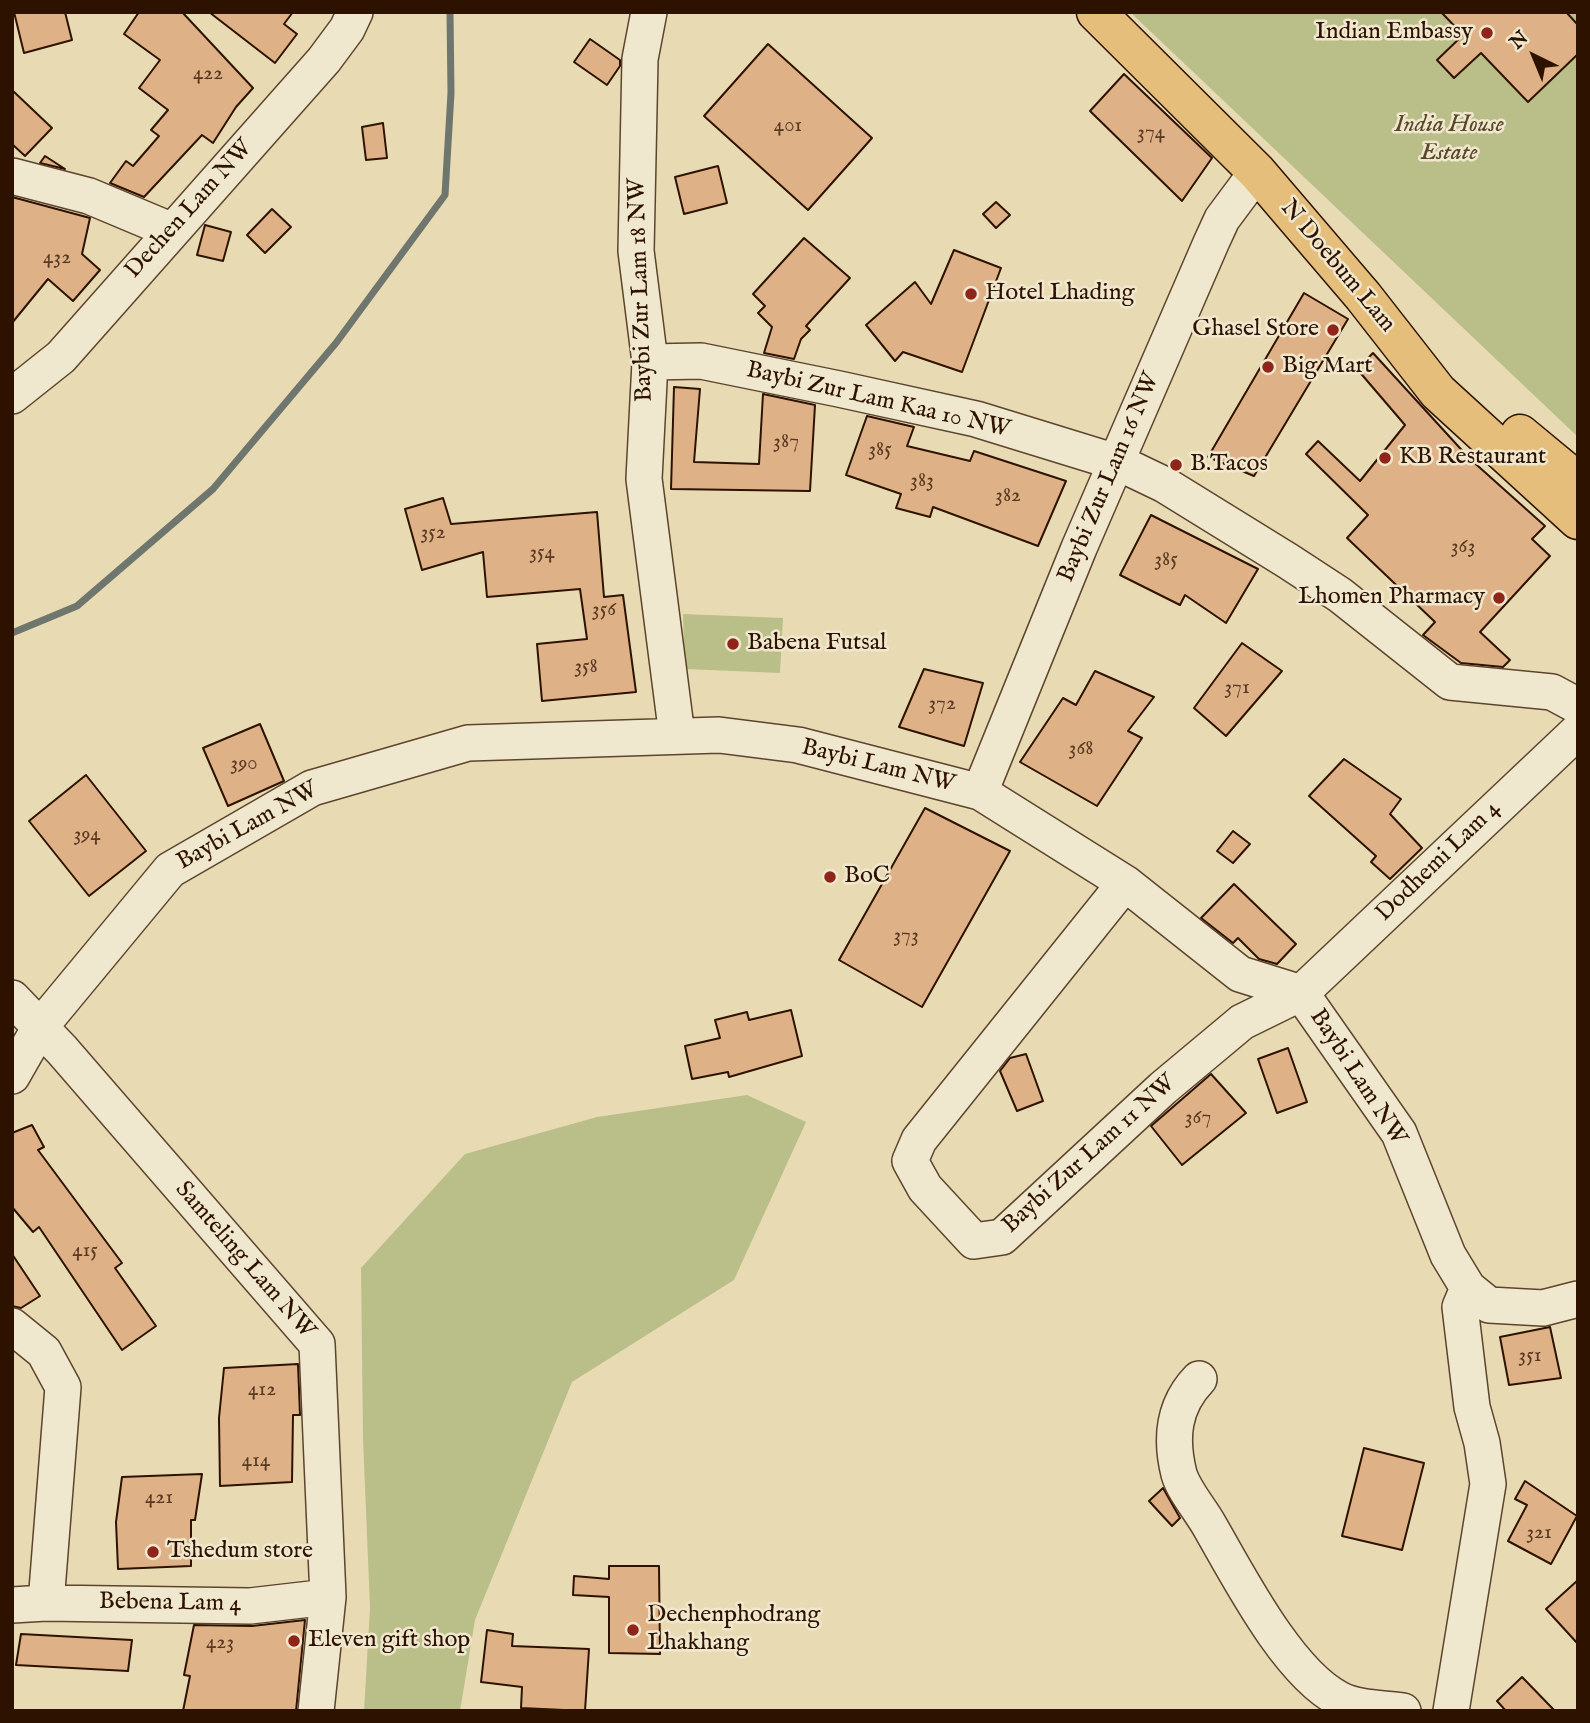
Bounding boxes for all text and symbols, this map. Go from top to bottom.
place label: Indian Embassy [1315,19,1473,47]
north arrow [1499,21,1569,91]
marker: Indian Embassy [1479,25,1495,41]
text: N [1505,26,1534,55]
house number: 422 [193,62,223,88]
park label: India House Estate [1394,112,1504,168]
house number: 401 [774,114,802,140]
house number: 374 [1137,121,1165,147]
street label: Dechen Lam NW [120,135,260,285]
street label: Baybi Zur Lam 18 NW [624,178,660,402]
street label: N Doebum Lam [1273,195,1401,339]
house number: 432 [43,246,71,272]
place label: Hotel Lhading [985,280,1134,308]
marker: Hotel Lhading [963,286,979,302]
place label: Ghasel Store [1192,316,1319,344]
marker: Ghasel Store [1325,322,1341,338]
place label: Big Mart [1282,353,1373,381]
street label: Baybi Zur Lam Kaa 10 NW [743,357,1013,445]
marker: Big Mart [1260,359,1276,375]
street label: Baybi Zur Lam 16 NW [1053,369,1167,587]
house number: 387 [773,430,799,456]
house number: 385 [868,438,892,464]
place label: KB Restaurant [1399,444,1546,472]
marker: KB Restaurant [1377,450,1393,466]
place label: B.Tacos [1190,451,1268,479]
marker: B.Tacos [1168,457,1184,473]
house number: 383 [910,469,934,495]
house number: 382 [995,484,1021,510]
house number: 352 [420,521,446,547]
house number: 363 [1451,535,1475,561]
house number: 354 [529,541,555,567]
house number: 385 [1154,548,1178,574]
place label: Lhomen Pharmacy [1298,584,1485,612]
marker: Lhomen Pharmacy [1491,590,1507,606]
house number: 356 [592,598,616,624]
place label: Babena Futsal [747,630,887,658]
marker: Babena Futsal [725,636,741,652]
house number: 358 [574,655,598,681]
house number: 371 [1224,676,1250,702]
house number: 372 [928,692,956,718]
street label: Baybi Lam NW [798,734,958,800]
house number: 368 [1069,737,1093,763]
house number: 390 [230,752,258,778]
street label: Baybi Lam NW [172,776,324,878]
street label: Dodhemi Lam 4 [1371,795,1507,929]
house number: 394 [73,823,101,849]
place label: BoC [844,863,890,891]
marker: BoC [822,869,838,885]
house number: 373 [893,924,919,950]
street label: Baybi Lam NW [1302,1004,1412,1152]
street label: Baybi Zur Lam 11 NW [997,1070,1183,1240]
house number: 367 [1185,1106,1211,1132]
street label: Samteling Lam NW [168,1176,320,1346]
house number: 415 [72,1239,98,1265]
house number: 351 [1518,1344,1542,1370]
house number: 412 [248,1378,276,1404]
house number: 414 [242,1449,270,1475]
house number: 421 [145,1486,173,1512]
house number: 321 [1526,1521,1552,1547]
place label: Tshedum store [167,1538,313,1566]
marker: Tshedum store [145,1544,161,1560]
street label: Bebena Lam 4 [99,1588,241,1620]
place label: Dechenphodrang Lhakhang [647,1602,820,1658]
marker: Dechenphodrang Lhakhang [625,1622,641,1638]
place label: Eleven gift shop [308,1627,470,1655]
house number: 423 [206,1631,234,1657]
marker: Eleven gift shop [286,1633,302,1649]

